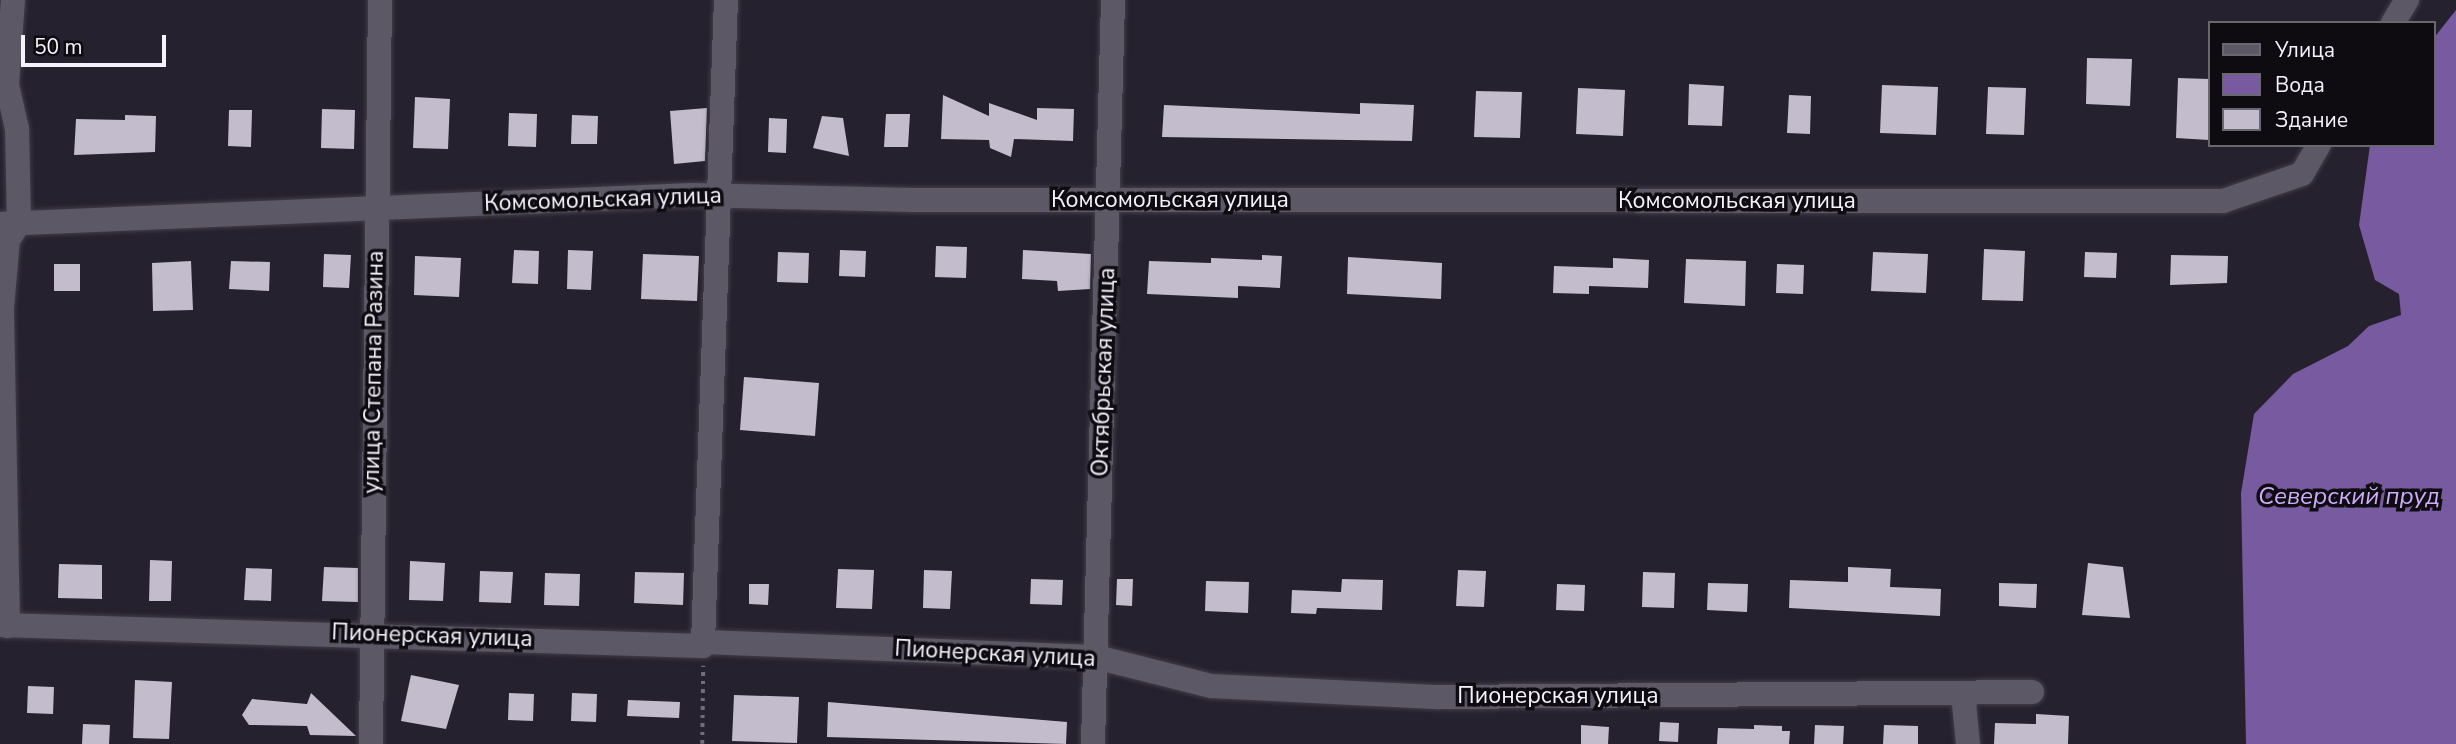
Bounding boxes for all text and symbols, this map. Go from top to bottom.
scale bar [24,21,170,65]
legend [2208,21,2435,147]
text: 50 m [34,33,83,61]
text: Улица [2275,36,2335,64]
text: Вода [2275,71,2325,99]
text: Здание [2275,106,2348,134]
street label: Комсомольская улица [484,182,722,218]
street label: Комсомольская улица [1051,186,1289,214]
street label: Комсомольская улица [1618,187,1856,215]
street label: улица Степана Разина [358,250,390,494]
street label: Октябрьская улица [1087,267,1121,477]
water label: Северский пруд [2258,483,2440,511]
street label: Пионерская улица [331,619,533,653]
street label: Пионерская улица [894,635,1096,673]
street label: Пионерская улица [1457,682,1659,710]

